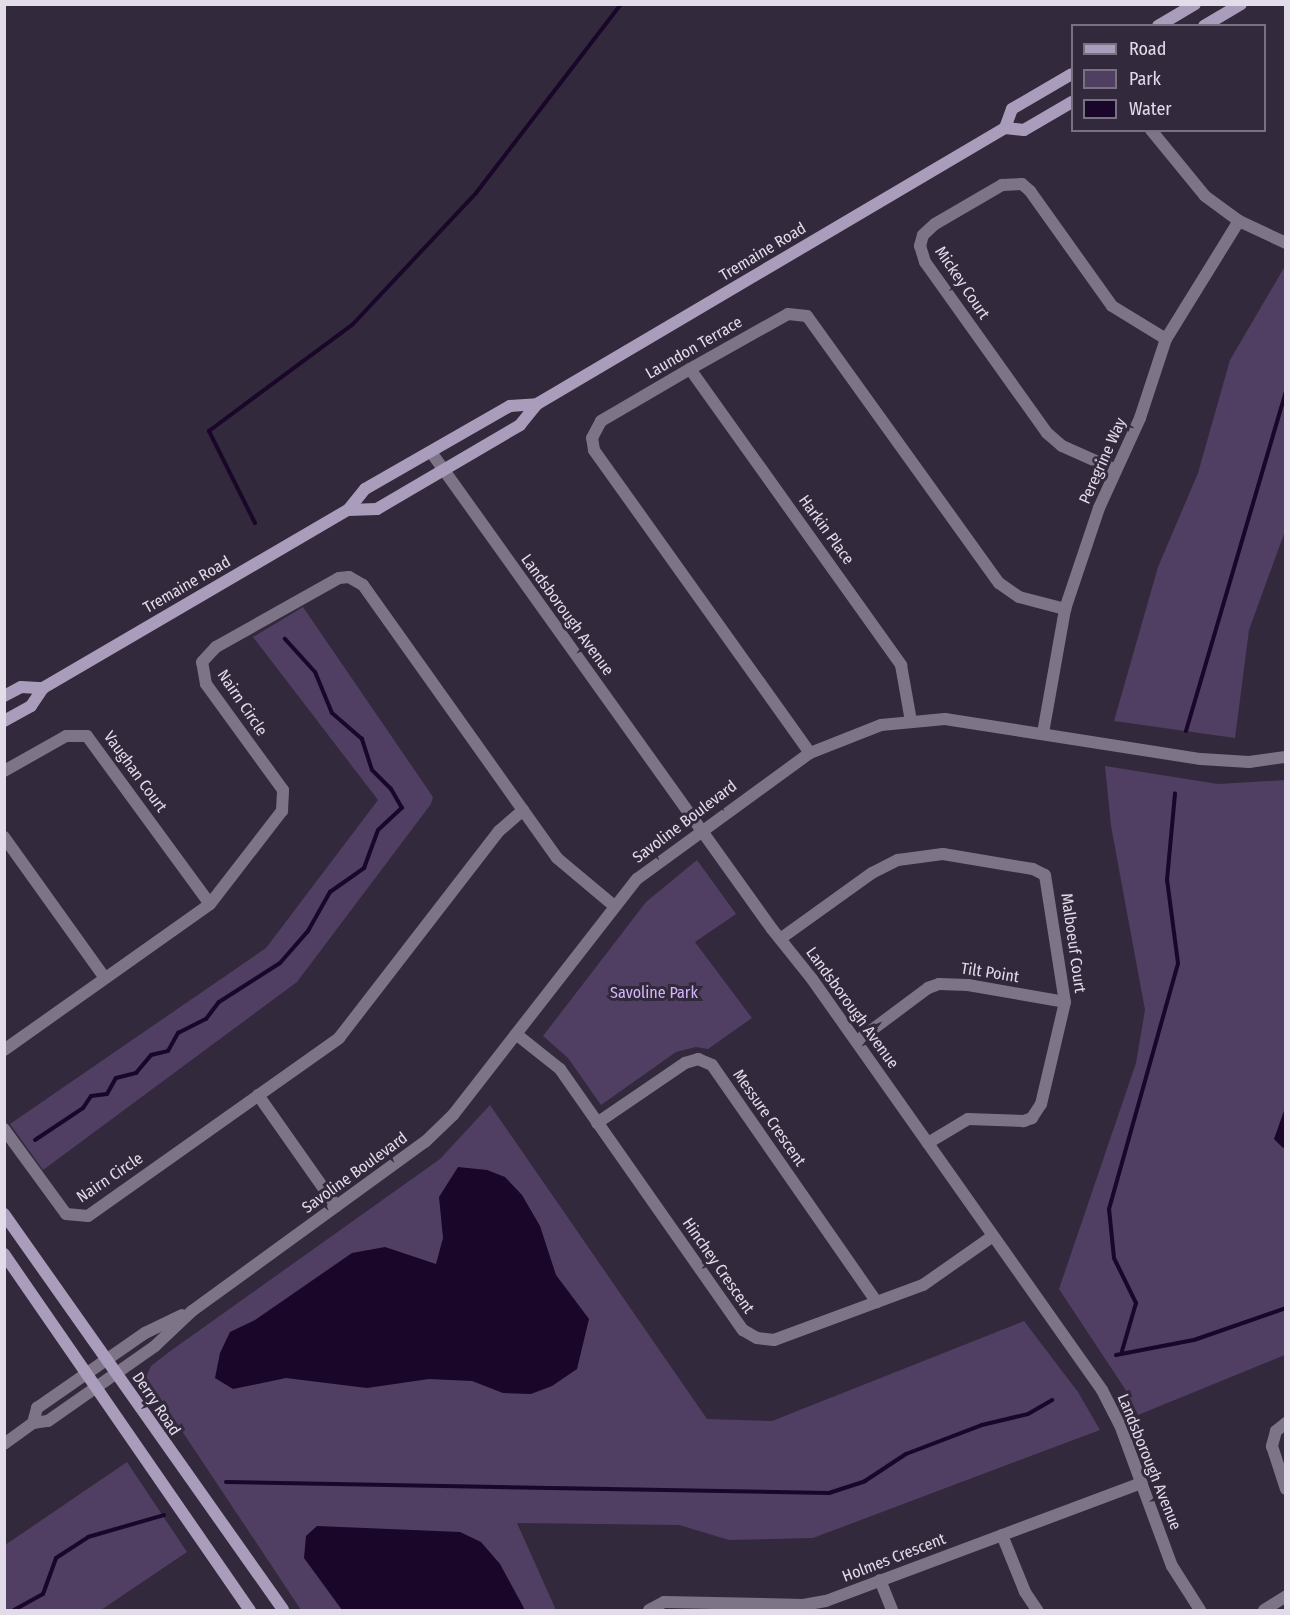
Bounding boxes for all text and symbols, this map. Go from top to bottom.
legend [1071,24,1266,132]
text: Road [1129,38,1166,60]
text: Park [1129,68,1161,90]
text: Water [1129,98,1172,120]
street label: Tremaine Road [716,219,810,285]
street label: Mickey Court [931,243,993,323]
street label: Laundon Terrace [642,313,746,383]
street label: Peregrine Way [1075,415,1131,507]
street label: Harkin Place [794,491,858,569]
street label: Landsborough Avenue [517,551,617,679]
street label: Tremaine Road [140,552,234,618]
street label: Nairn Circle [213,666,271,740]
street label: Vaughan Court [99,728,171,816]
street label: Savoline Boulevard [629,777,741,867]
street label: Malboeuf Court [1056,892,1090,994]
street label: Landsborough Avenue [802,944,902,1072]
street label: Tilt Point [960,959,1020,987]
park label: Savoline Park [610,983,698,1003]
street label: Messure Crescent [728,1066,810,1170]
street label: Savoline Boulevard [299,1128,411,1218]
street label: Nairn Circle [73,1149,147,1207]
street label: Hinchey Crescent [678,1215,758,1317]
street label: Derry Road [128,1369,184,1439]
street label: Landsborough Avenue [1113,1391,1185,1533]
street label: Holmes Crescent [840,1530,948,1586]

